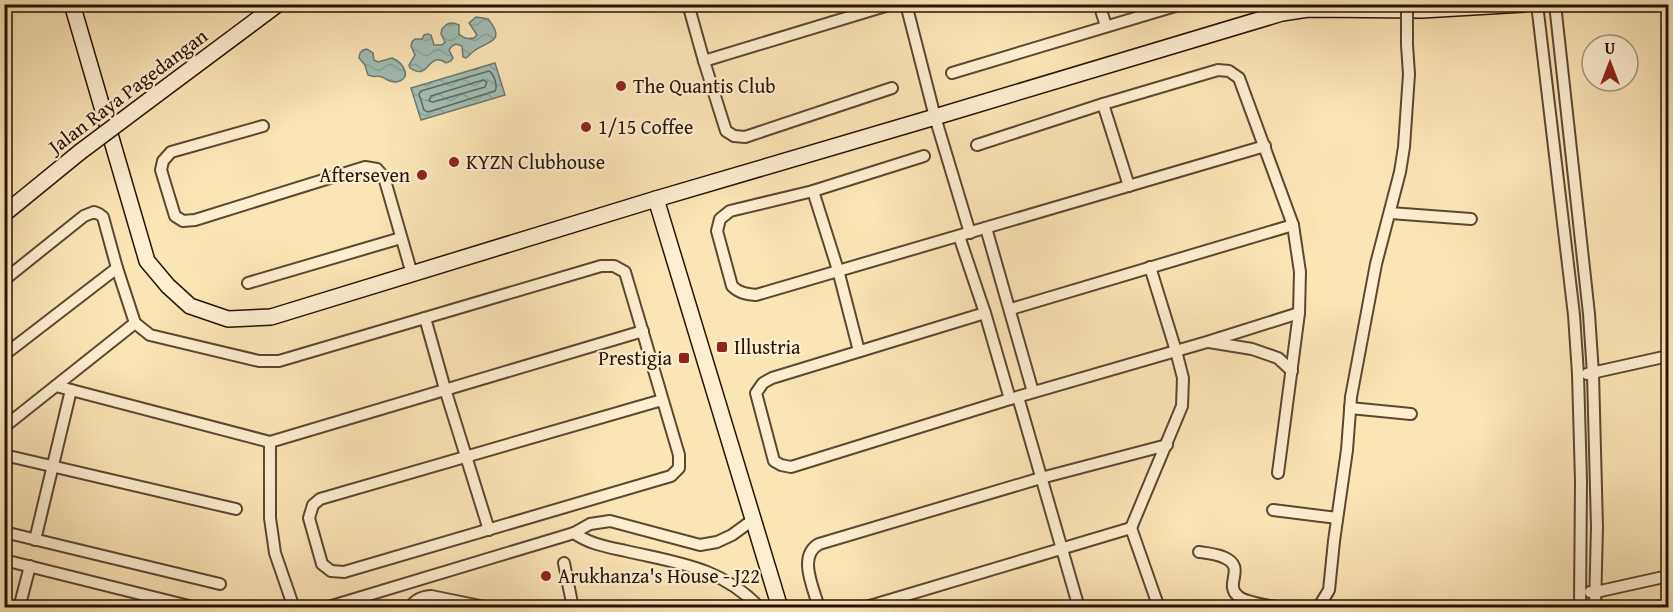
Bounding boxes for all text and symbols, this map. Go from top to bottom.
street label: Jalan Raya Pagedangan [40,21,213,162]
north arrow [1580,33,1640,93]
text: U [1605,36,1616,60]
place label: The Quantis Club [633,71,776,100]
marker: The Quantis Club [614,79,628,93]
place label: 1/15 Coffee [598,112,693,141]
marker: 1/15 Coffee [579,120,593,134]
place label: KYZN Clubhouse [466,147,605,176]
marker: KYZN Clubhouse [447,155,461,169]
place label: Afterseven [319,160,410,189]
marker: Afterseven [415,168,429,182]
place label: Illustria [734,332,801,361]
marker: Illustria [715,340,729,354]
place label: Prestigia [598,343,673,372]
marker: Prestigia [677,351,691,365]
place label: Arukhanza's House - J22 [558,561,760,590]
marker: Arukhanza's House - J22 [539,569,553,583]

